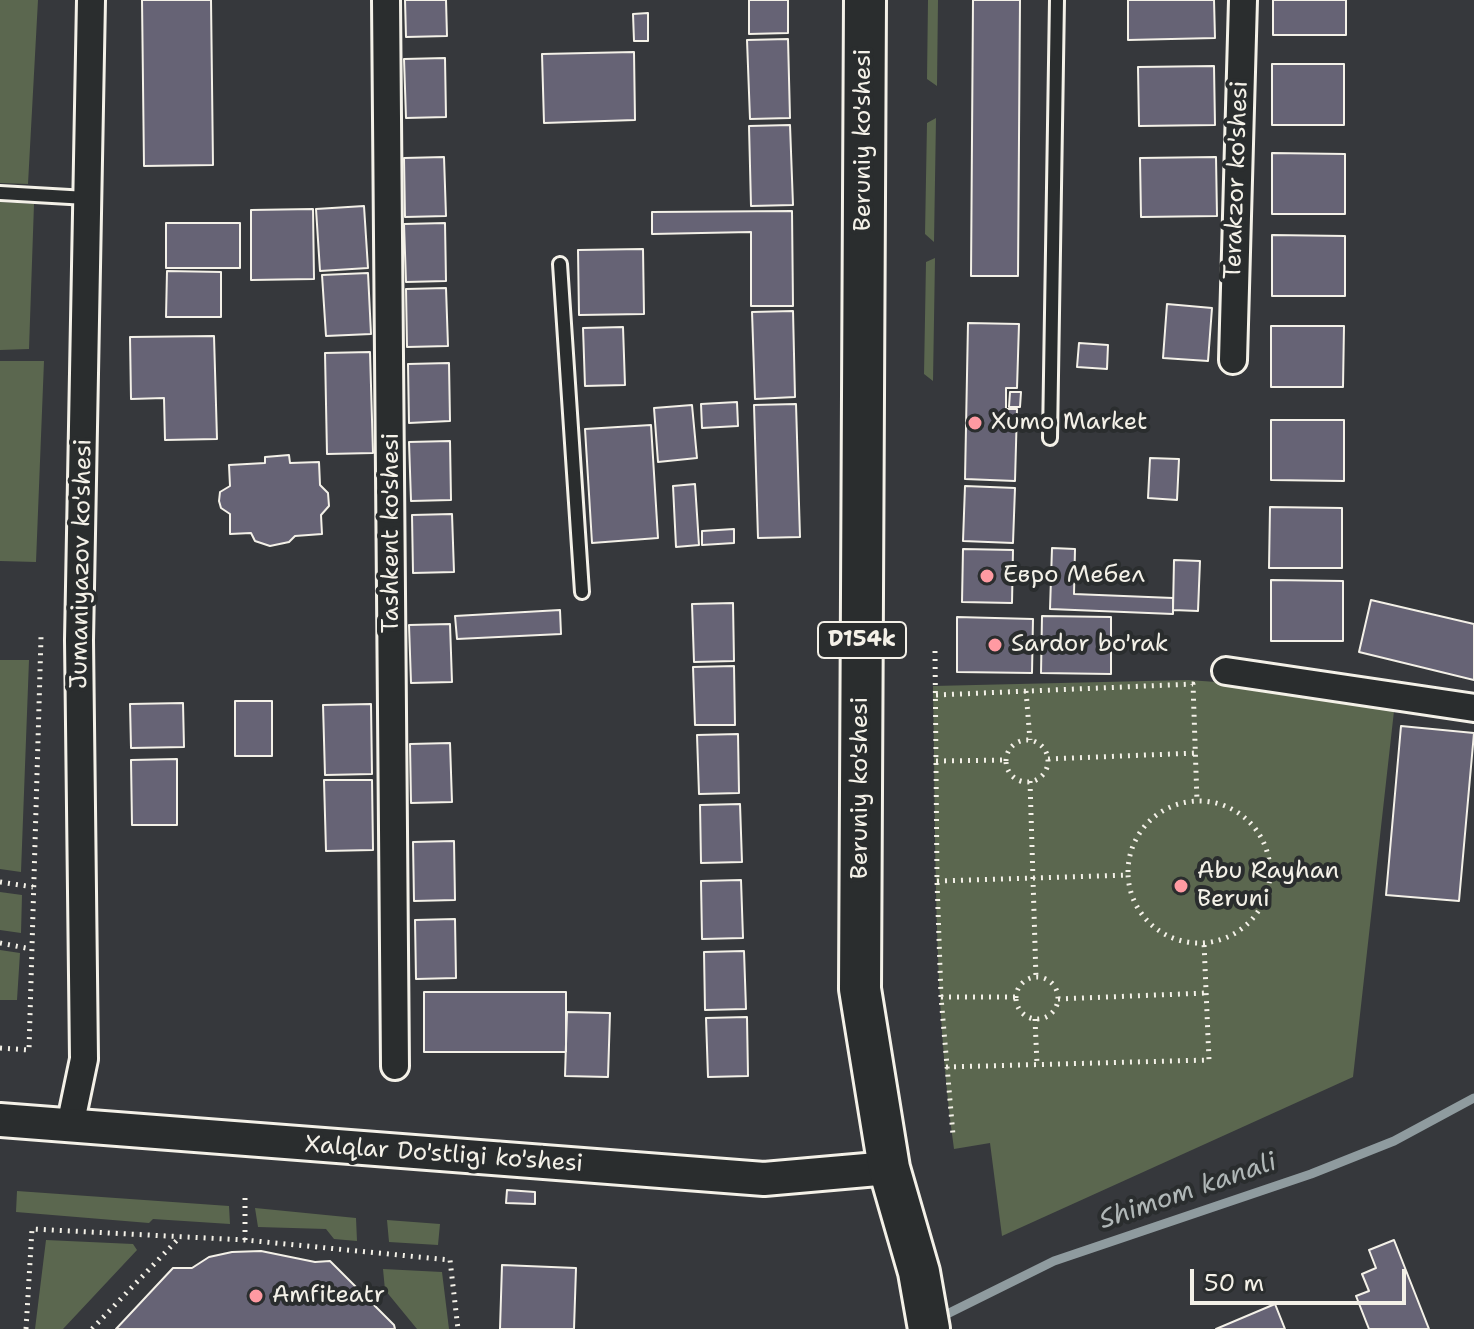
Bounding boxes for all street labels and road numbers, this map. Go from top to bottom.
street label: Beruniy ko'shesi [850,49,878,231]
street label: Terakzor ko'shesi [1219,80,1255,280]
street label: Tashkent ko'shesi [378,433,406,633]
street label: Jumaniyazov ko'shesi [65,439,99,689]
road number: D154k [818,622,906,658]
street label: Beruniy ko'shesi [847,697,875,879]
street label: Xalqlar Do'stligi ko'shesi [304,1131,584,1179]

